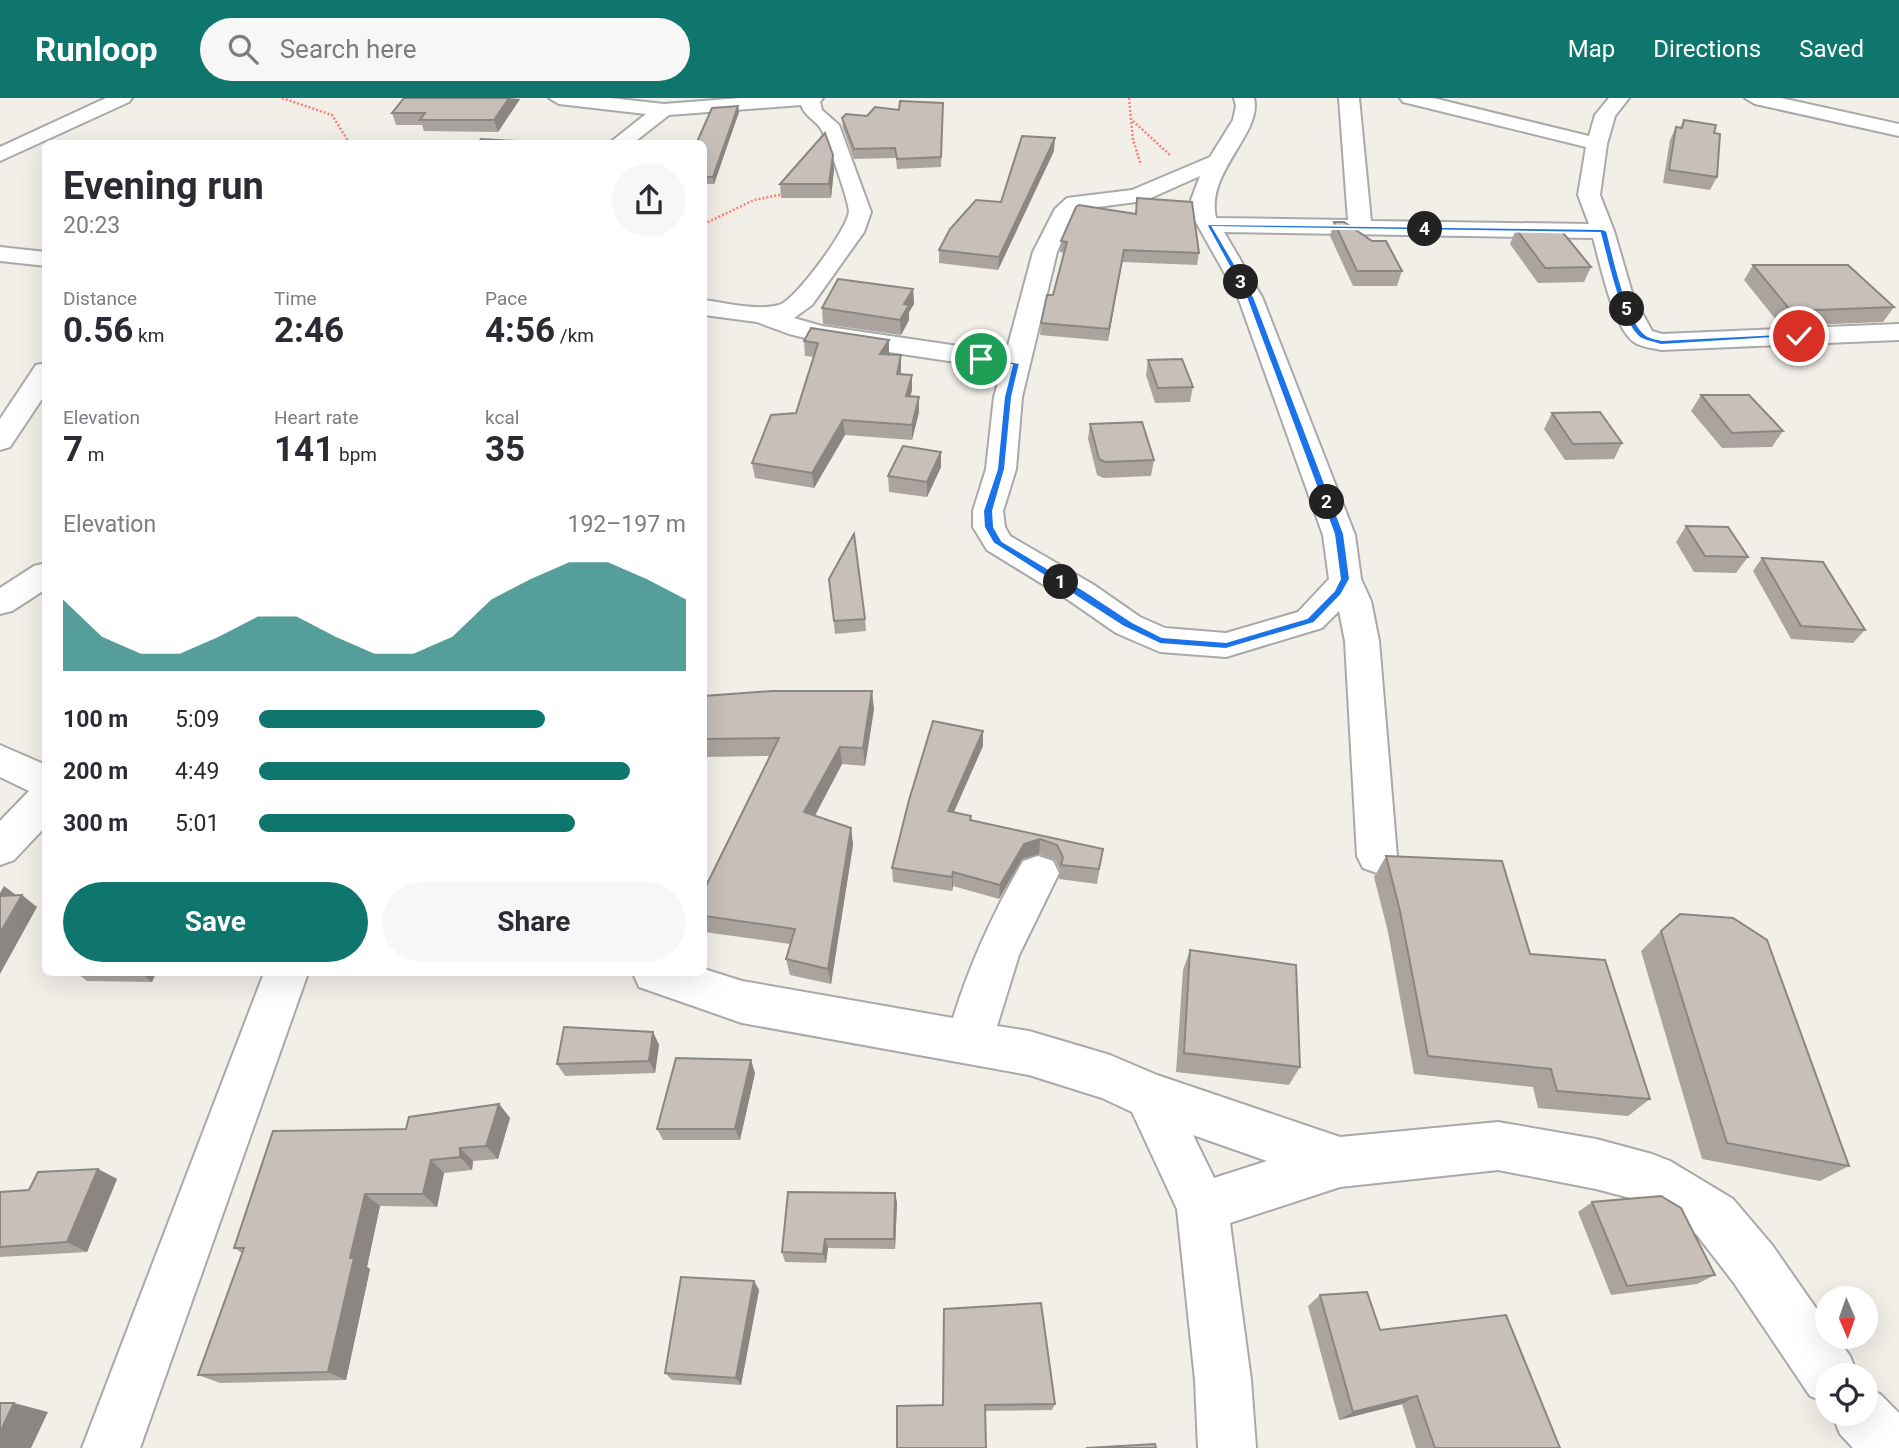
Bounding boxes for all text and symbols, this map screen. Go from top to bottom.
search box [200,18,690,81]
text: Runloop [35,30,158,69]
icon: search [224,30,262,68]
text: Search here [280,34,416,64]
text: Map [1568,35,1615,63]
text: Directions [1653,35,1761,63]
text: Saved [1799,35,1864,63]
button: share [612,163,686,237]
text: Evening run [63,164,264,208]
text: 20:23 [63,212,120,239]
pin: 4 [1408,212,1442,246]
text: 4 [1419,217,1430,240]
pin: 3 [1224,264,1258,300]
text: 3 [1235,270,1246,293]
text: Distance [63,287,137,310]
text: Time [274,287,317,310]
text: Pace [485,287,527,310]
pin: 5 [1610,292,1644,326]
text: 5 [1621,297,1632,320]
pin [1769,306,1829,366]
text: 0.56 [63,310,133,351]
text: 2:46 [274,310,344,351]
text: 4:56 [485,310,555,351]
icon: check [1780,317,1818,355]
text: km [133,324,164,347]
text: /km [555,324,594,347]
pin [951,329,1011,389]
icon: arrive [962,340,1000,378]
text: Elevation [63,406,140,429]
text: Heart rate [274,406,359,429]
text: kcal [485,406,519,429]
text: 7 [63,429,83,470]
text: 141 [274,429,334,470]
text: 35 [485,429,525,470]
text: m [83,443,104,466]
text: bpm [334,443,377,466]
pin: 2 [1310,484,1344,520]
text: 2 [1321,490,1332,513]
text: Elevation [63,511,156,538]
text: 192–197 m [567,511,686,538]
pin: 1 [1044,564,1078,600]
text: 1 [1055,570,1066,593]
text: 100 m [63,706,128,733]
text: 5:09 [175,706,219,733]
text: 200 m [63,758,128,785]
text: 4:49 [175,758,219,785]
text: 300 m [63,810,128,837]
text: 5:01 [175,810,219,837]
button: Save [63,882,368,962]
button: Share [382,882,686,962]
north arrow [1815,1286,1878,1349]
map controls [1815,1286,1878,1426]
button: locate [1815,1363,1878,1426]

